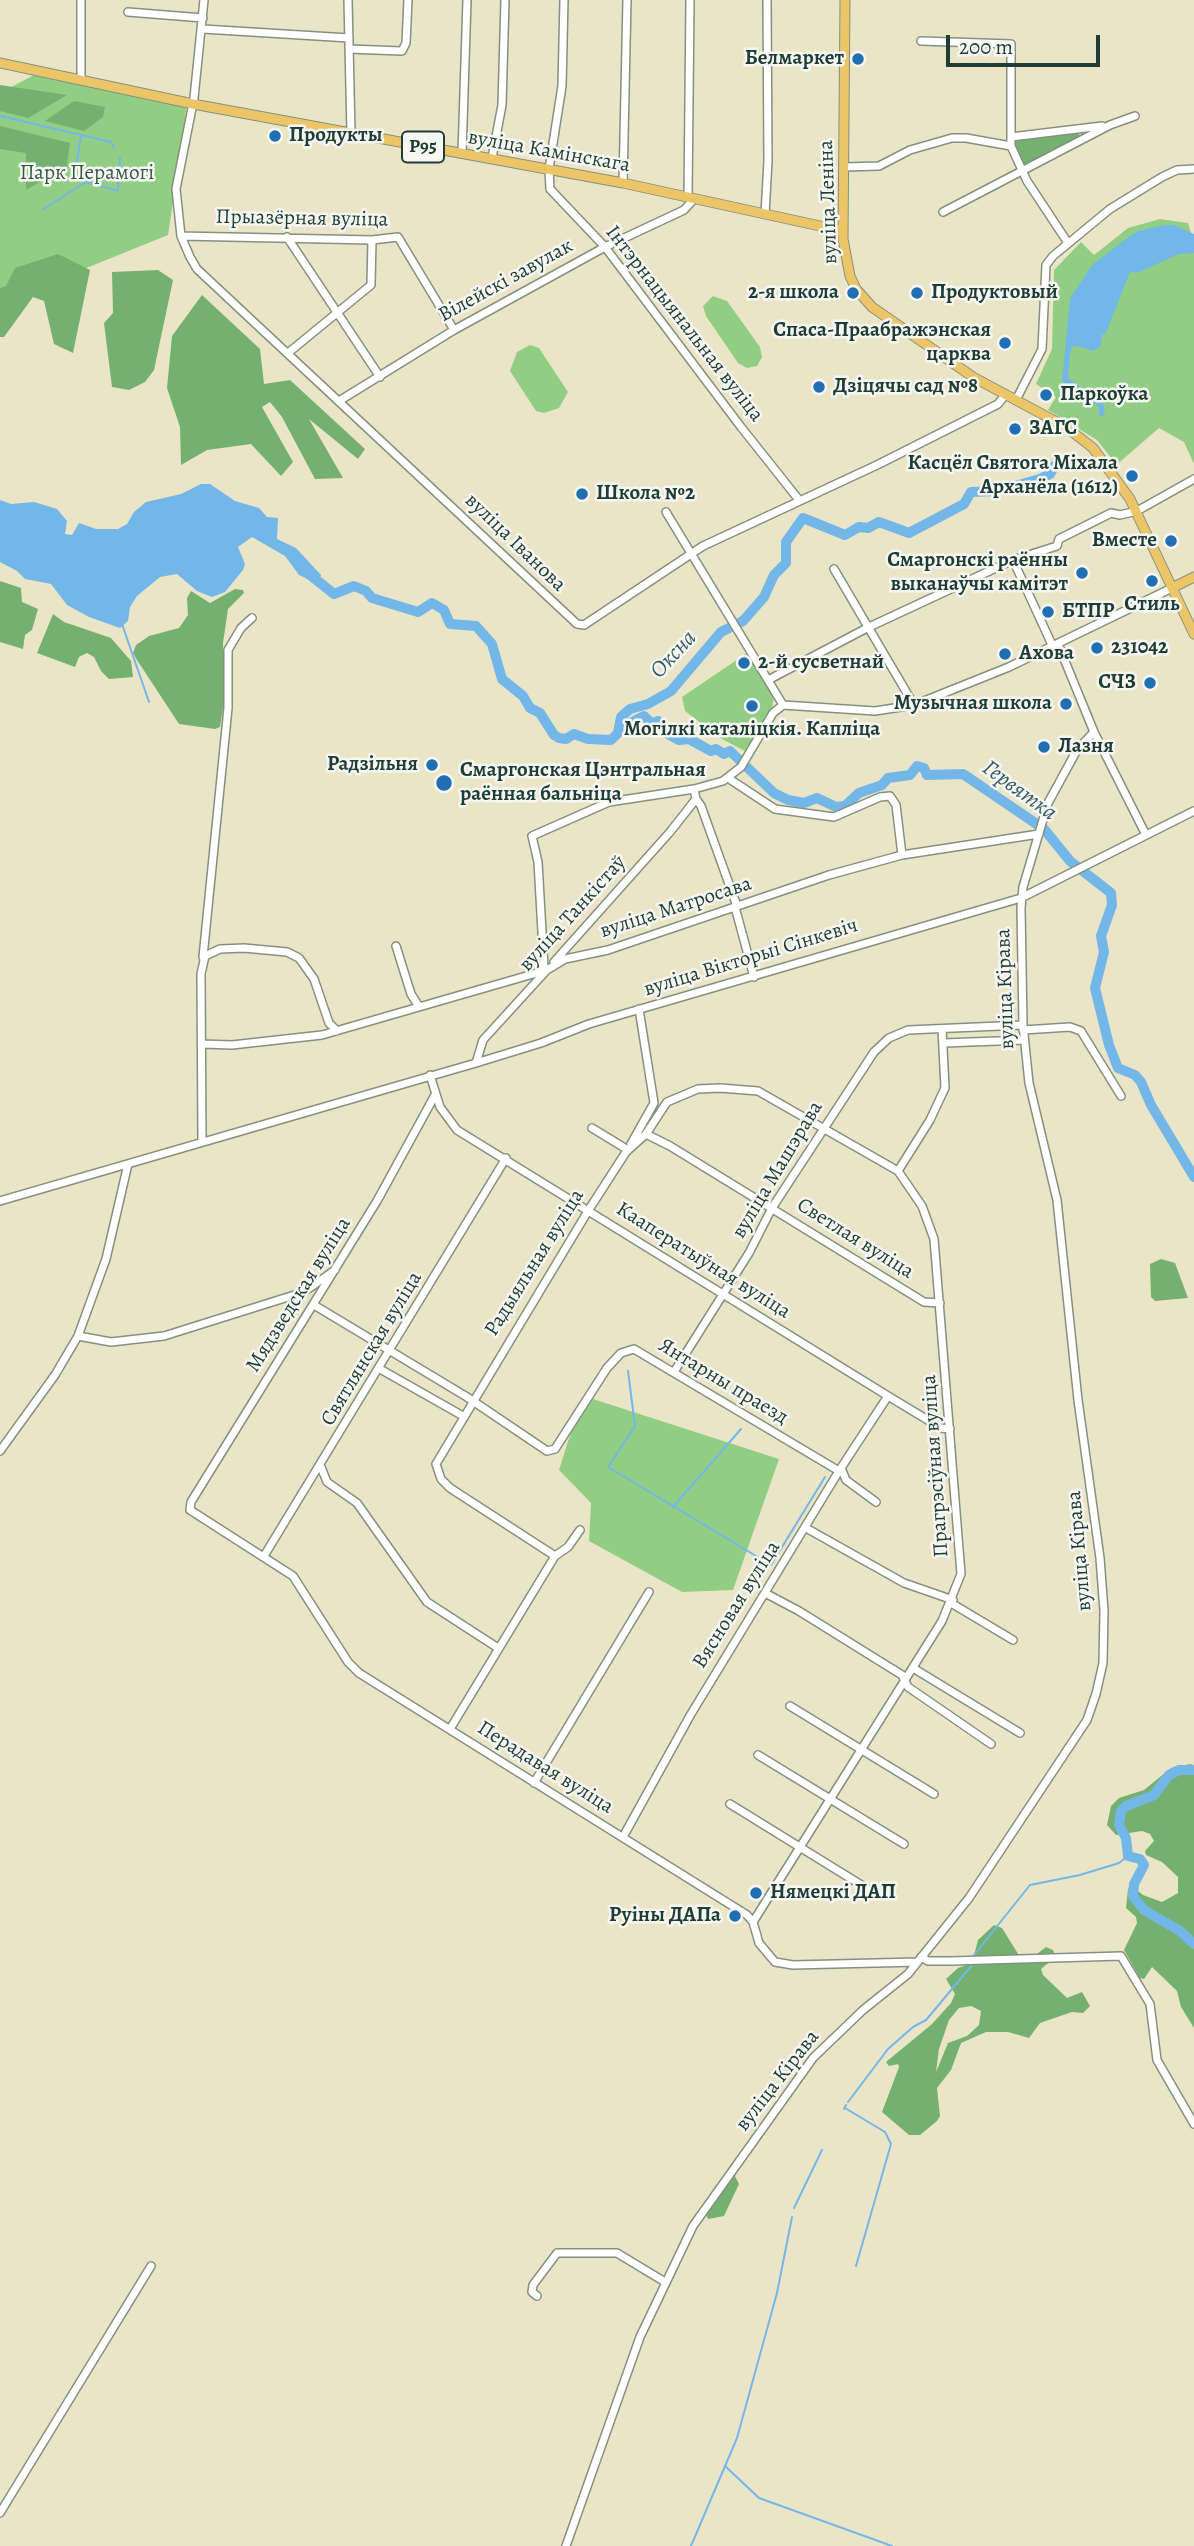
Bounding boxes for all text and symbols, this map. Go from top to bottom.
scale bar [949,21,1103,65]
text: 200 m [959,33,1013,61]
place label: Белмаркет [745,46,844,72]
marker: Белмаркет [850,51,866,67]
place label: Продукты [289,123,383,149]
street label: вуліца Камінскага [466,125,632,179]
marker: Продукты [267,128,283,144]
road number: Р95 [402,132,444,162]
street label: вуліца Леніна [814,139,844,265]
park label: Парк Перамогі [20,161,154,187]
street label: Прыазёрная вуліца [215,205,389,233]
street label: Інтэрнацыянальная вуліца [600,221,768,427]
street label: Вілейскі завулак [434,234,578,328]
place label: 2-я школа [748,280,839,306]
place label: Продуктовый [931,280,1058,306]
marker: 2-я школа [845,285,861,301]
marker: Продуктовый [909,285,925,301]
place label: Спаса-Праабражэнская царква [773,318,991,368]
marker: Спаса-Праабражэнская царква [997,335,1013,351]
place label: Дзіцячы сад №8 [833,374,978,400]
marker: Дзіцячы сад №8 [811,379,827,395]
place label: Паркоўка [1060,382,1148,408]
marker: Паркоўка [1038,387,1054,403]
place label: ЗАГС [1029,416,1077,442]
marker: ЗАГС [1007,421,1023,437]
place label: Касцёл Святога Міхала Арханёла (1612) [907,451,1118,501]
marker: Касцёл Святога Міхала Арханёла (1612) [1124,468,1140,484]
place label: Школа №2 [596,481,695,507]
marker: Школа №2 [574,486,590,502]
street label: вуліца Іванова [459,488,571,598]
place label: Вместе [1092,528,1157,554]
marker: Вместе [1163,533,1179,549]
place label: Смаргонскі раённы выканаўчы камітэт [887,548,1068,598]
marker: Смаргонскі раённы выканаўчы камітэт [1074,565,1090,581]
marker: Стиль [1144,573,1160,589]
place label: Стиль [1124,592,1180,618]
place label: БТПР [1062,599,1114,625]
marker: БТПР [1040,604,1056,620]
water label: Оксна [645,625,703,685]
place label: 231042 [1111,635,1168,661]
marker: 231042 [1089,640,1105,656]
place label: Ахова [1019,641,1074,667]
marker: Ахова [997,646,1013,662]
place label: 2-й сусветнай [758,650,884,676]
marker: 2-й сусветнай [736,655,752,671]
place label: СЧЗ [1098,670,1136,696]
marker: СЧЗ [1142,675,1158,691]
place label: Музычная школа [894,691,1052,717]
marker: Музычная школа [1058,696,1074,712]
marker: Могілкі каталіцкія. Капліца [744,698,760,714]
place label: Могілкі каталіцкія. Капліца [624,717,880,743]
place label: Лазня [1058,734,1114,760]
marker: Лазня [1036,739,1052,755]
place label: Радзільня [327,752,418,778]
water label: Гервятка [976,755,1062,827]
marker: Радзільня [424,757,440,773]
place label: Смаргонская Цэнтральная раённая бальніца [460,758,706,808]
marker: Смаргонская Цэнтральная раённая бальніца [434,773,454,793]
street label: вуліца Танкістаў [514,851,632,977]
street label: вуліца Матросава [597,872,755,944]
street label: вуліца Вікторыі Сінкевіч [641,913,861,1003]
street label: вуліца Кірава [991,928,1021,1050]
street label: вуліца Машэрава [727,1097,829,1243]
street label: Радыяльная вуліца [480,1185,590,1341]
street label: Светлая вуліца [792,1193,918,1285]
street label: Кааператыўная вуліца [611,1197,795,1325]
street label: Мядзведская вуліца [241,1213,357,1377]
street label: Святлянская вуліца [316,1267,428,1431]
street label: Янтарны праезд [654,1333,792,1431]
street label: Прагрэсіўная вуліца [917,1374,955,1558]
street label: вуліца Кірава [1062,1490,1098,1612]
street label: Вясновая вуліца [688,1537,786,1673]
street label: Перадавая вуліца [472,1716,618,1820]
place label: Нямецкі ДАП [770,1880,896,1906]
marker: Нямецкі ДАП [748,1885,764,1901]
place label: Руіны ДАПа [609,1903,721,1929]
marker: Руіны ДАПа [727,1908,743,1924]
street label: вуліца Кірава [731,2026,825,2136]

